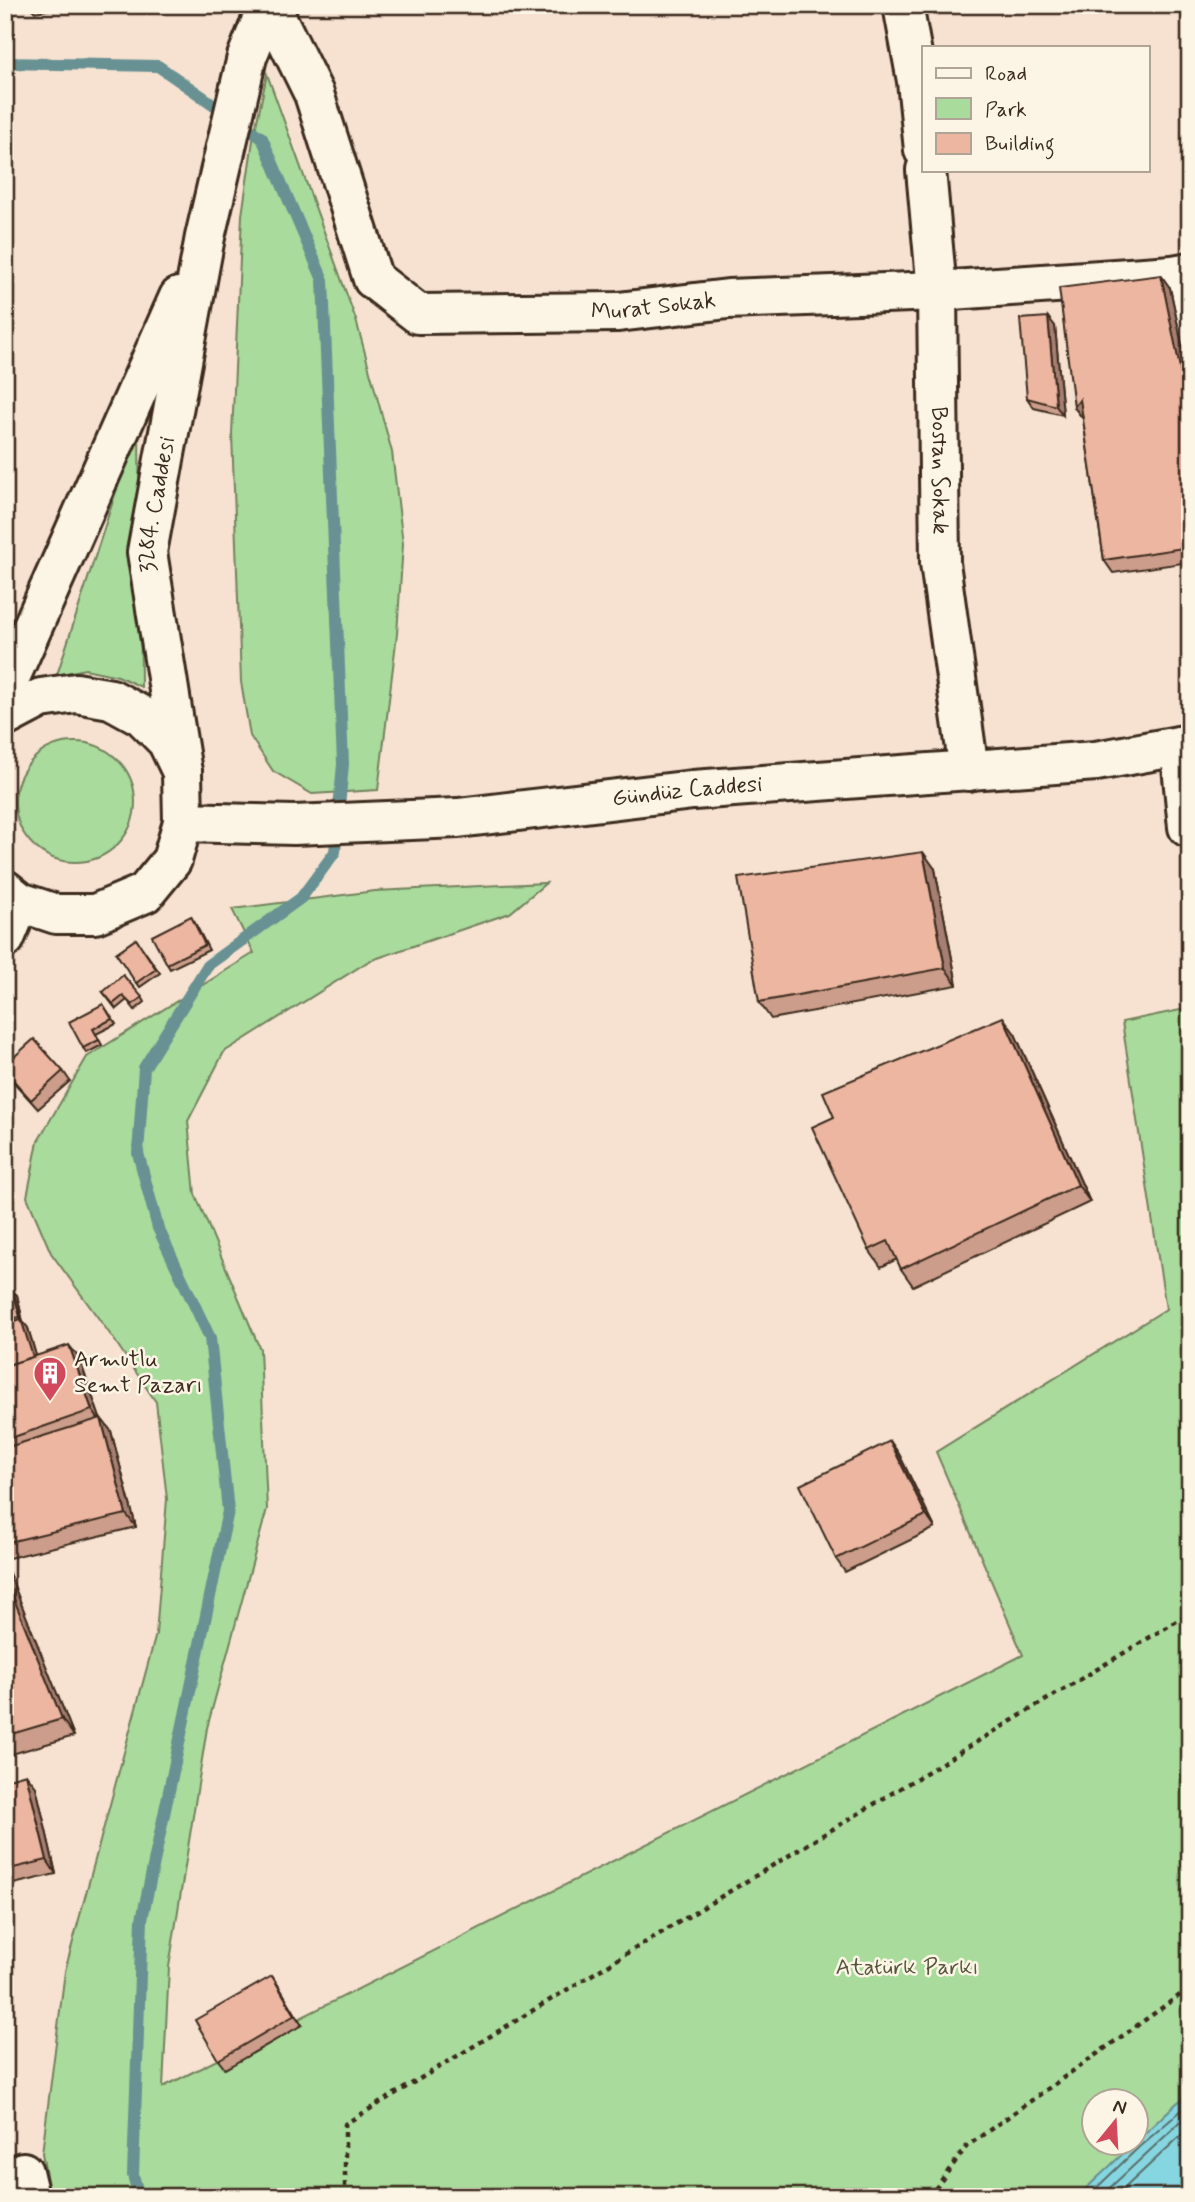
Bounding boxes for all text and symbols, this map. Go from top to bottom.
legend [922,46,1150,172]
text: Road [985,60,1027,88]
text: Park [985,96,1027,124]
text: Building [985,130,1055,160]
street label: Murat Sokak [591,286,717,327]
street label: Bostan Sokak [923,406,955,535]
street label: 3284. Caddesi [132,434,183,575]
street label: Gündüz Caddesi [610,770,764,815]
place label: Armutlu Semt Pazarı [74,1345,203,1401]
building icon: Armutlu Semt Pazarı [31,1354,69,1403]
park label: Atatürk Parkı [835,1953,979,1983]
north arrow [1080,2086,1150,2156]
text: N [1110,2093,1130,2121]

